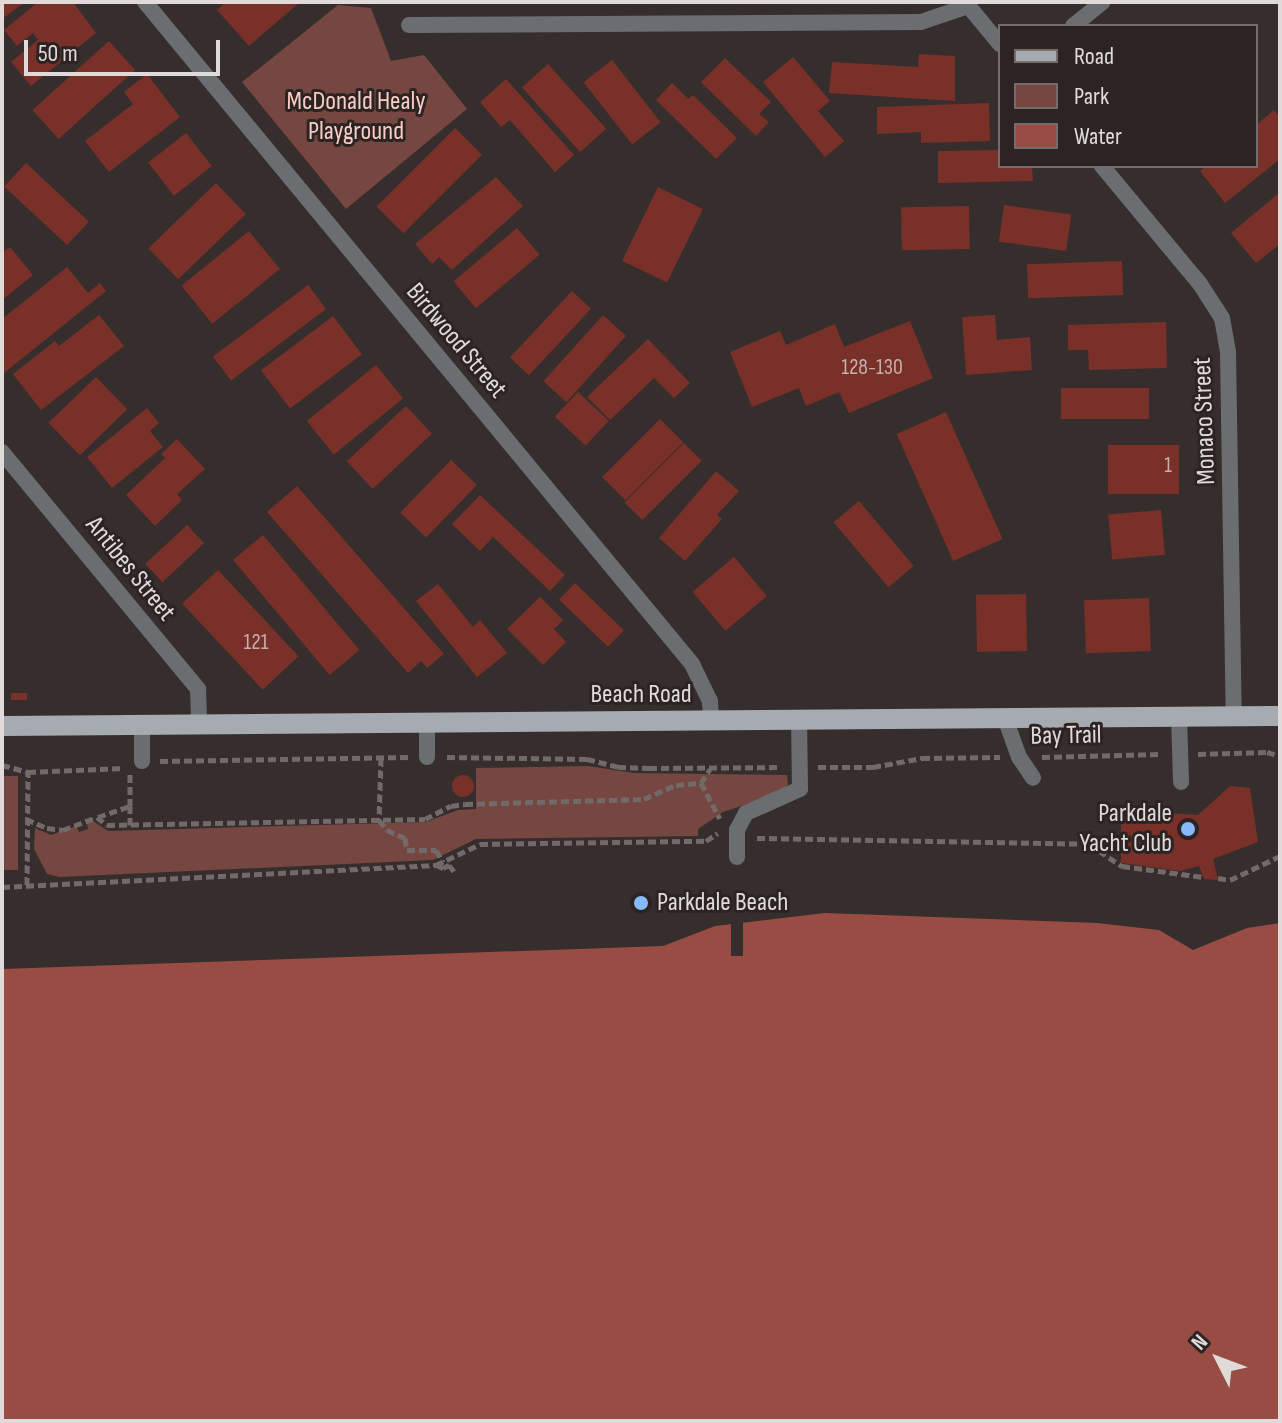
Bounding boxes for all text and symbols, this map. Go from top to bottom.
scale bar [28,24,224,74]
legend [998,24,1258,168]
text: 50 m [38,39,78,68]
text: Road [1074,42,1114,71]
text: Park [1074,82,1109,111]
park label: McDonald Healy Playground [287,86,425,148]
text: Water [1074,122,1122,151]
street label: Birdwood Street [399,277,513,405]
house number: 128-130 [841,355,903,381]
street label: Monaco Street [1187,357,1223,485]
house number: 1 [1164,453,1172,479]
street label: Antibes Street [78,511,182,627]
house number: 121 [244,630,268,656]
street label: Beach Road [590,679,692,711]
street label: Bay Trail [1030,720,1102,752]
place label: Parkdale Yacht Club [1079,798,1172,860]
marker: Parkdale Yacht Club [1179,820,1197,838]
place label: Parkdale Beach [657,887,788,919]
marker: Parkdale Beach [632,894,650,912]
north arrow [1178,1319,1258,1399]
text: N [1186,1329,1214,1356]

